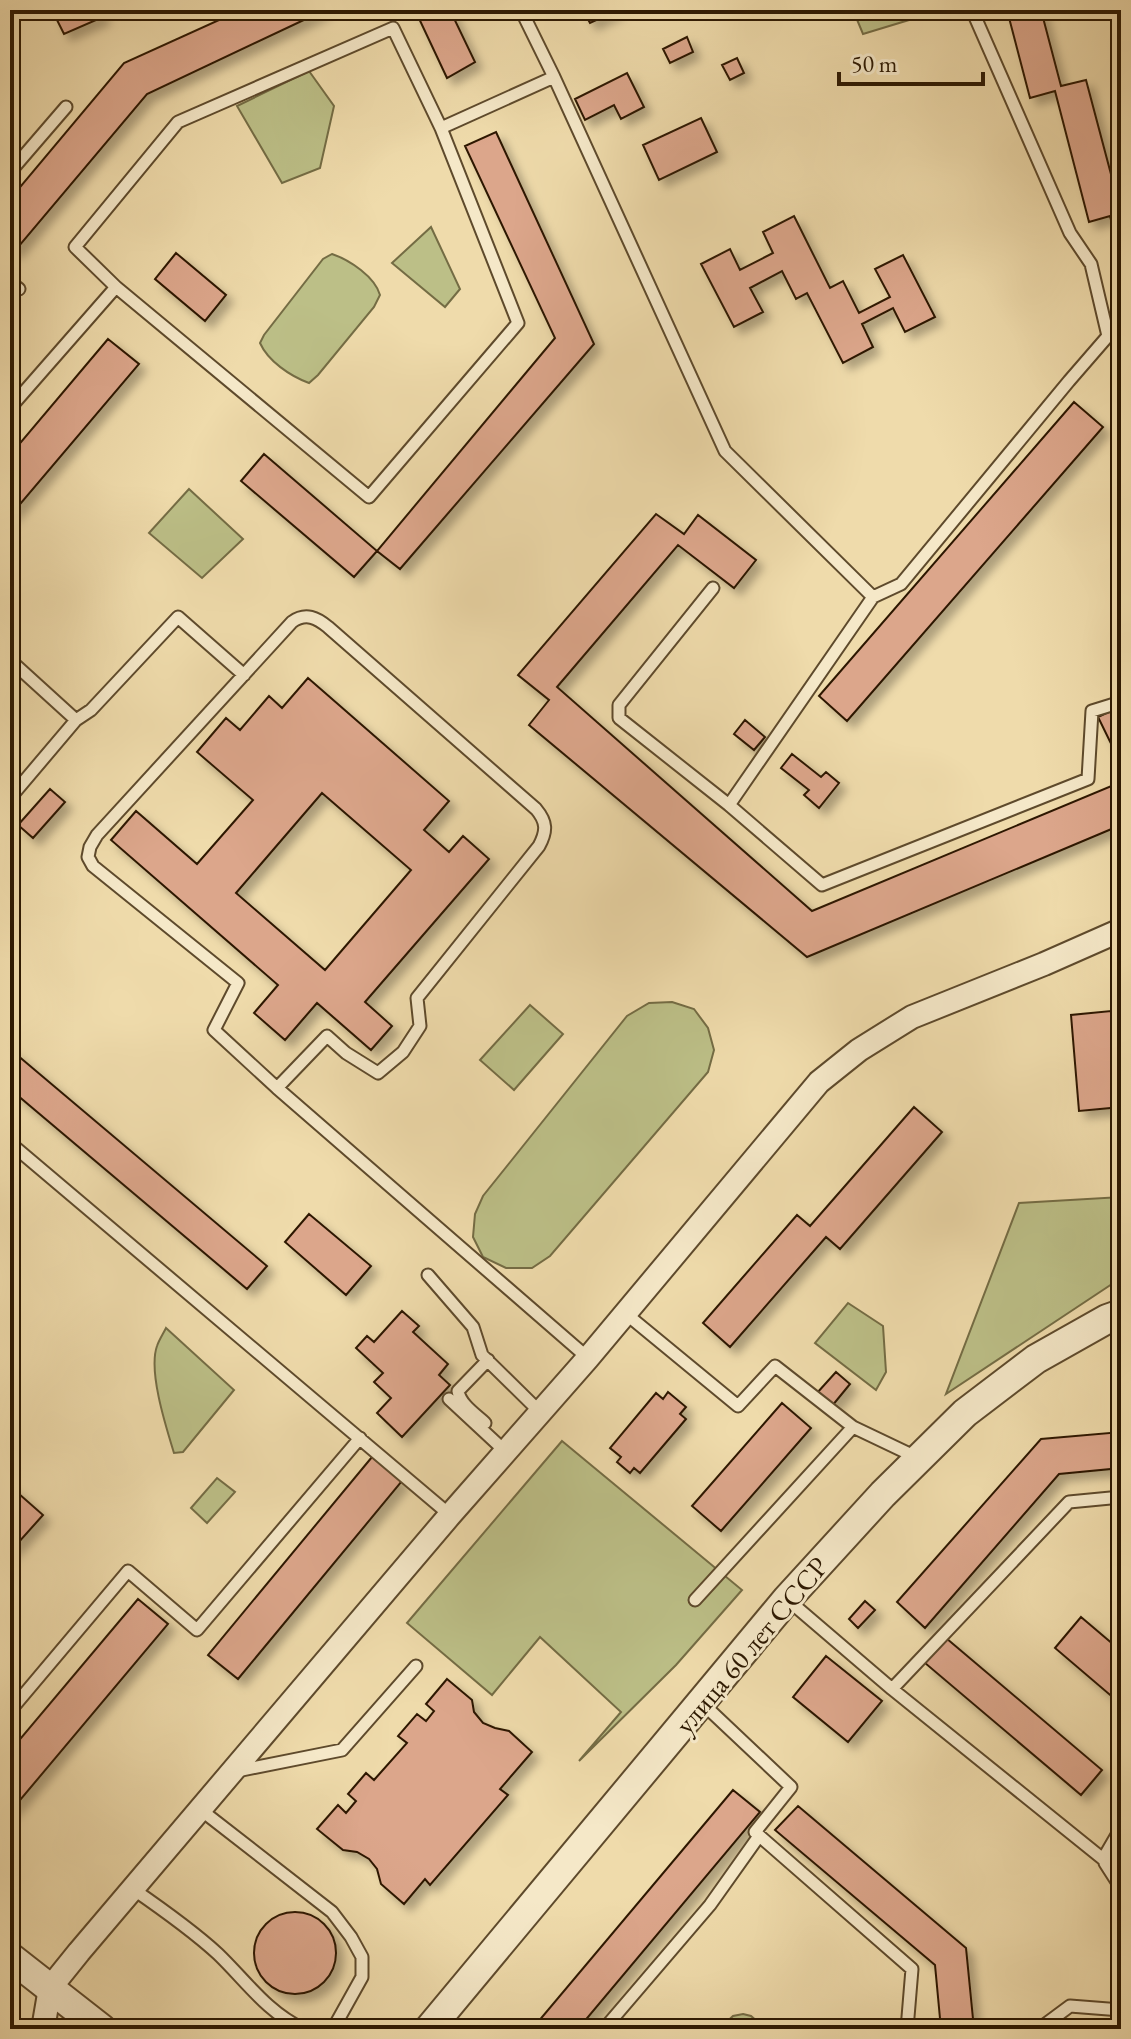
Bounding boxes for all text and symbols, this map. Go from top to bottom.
scale bar [839,36,983,86]
text: 50 m [851,48,898,79]
street label: улица 60 лет СССР [666,1549,836,1741]

